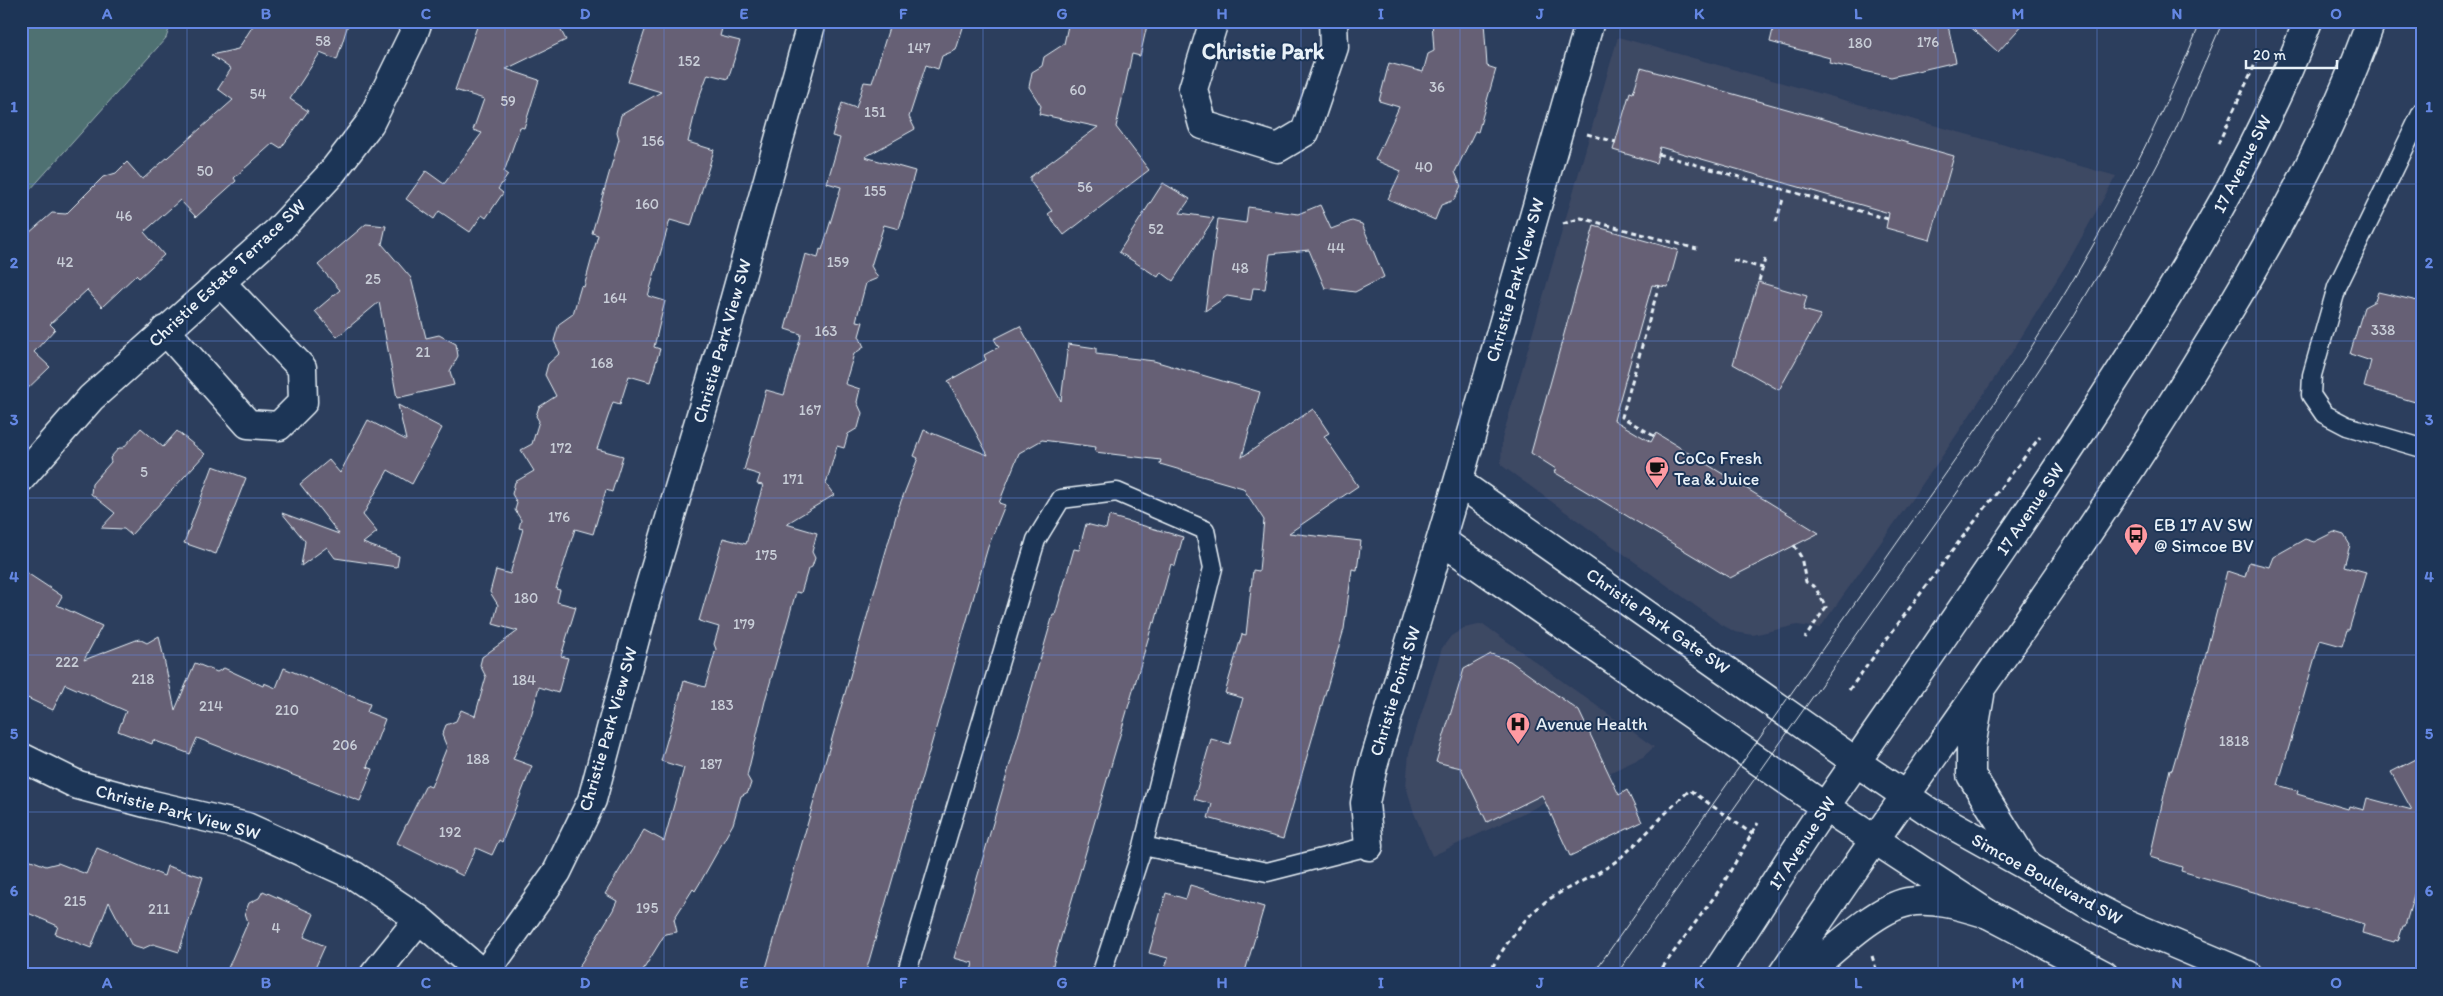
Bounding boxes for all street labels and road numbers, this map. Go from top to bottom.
street label: 17 Avenue SW [2208,111,2276,217]
street label: Christie Estate Terrace SW [144,194,310,352]
street label: Christie Park View SW [1481,195,1549,365]
street label: Christie Park View SW [688,256,756,426]
street label: 17 Avenue SW [1991,458,2069,560]
street label: Christie Park Gate SW [1582,563,1734,679]
street label: Christie Point SW [1365,623,1425,759]
street label: Christie Park View SW [574,644,642,814]
street label: Christie Park View SW [93,779,263,845]
street label: 17 Avenue SW [1764,792,1840,894]
street label: Simcoe Boulevard SW [1968,828,2126,930]

